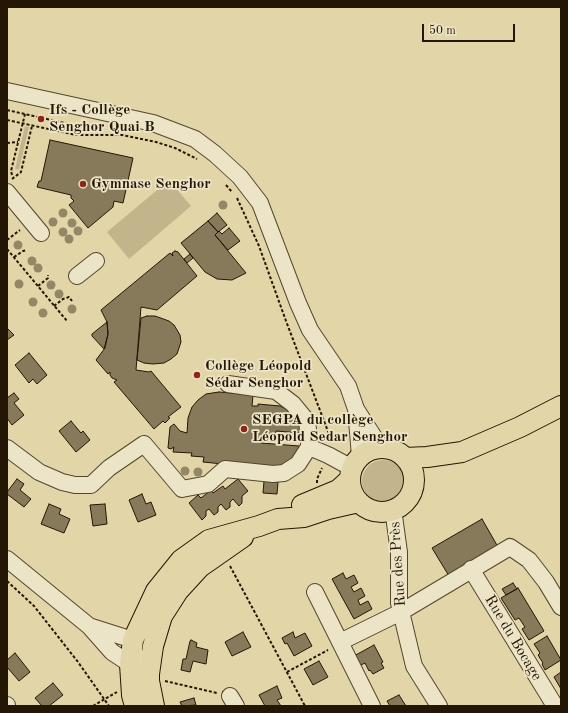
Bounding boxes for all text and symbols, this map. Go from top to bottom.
scale bar [424,16,517,42]
text: 50 m [429,25,456,37]
place label: Ifs - Collège Senghor Quai B [49,101,155,136]
marker: Ifs - Collège Senghor Quai B [36,114,46,124]
place label: Gymnase Senghor [91,175,211,193]
marker: Gymnase Senghor [78,179,88,189]
place label: Collège Léopold Sédar Senghor [205,357,311,392]
marker: Collège Léopold Sédar Senghor [192,370,202,380]
place label: SEGPA du collège Léopold Sedar Senghor [252,411,408,446]
marker: SEGPA du collège Léopold Sedar Senghor [239,424,249,434]
street label: Rue des Près [386,521,410,607]
street label: Rue du Bocage [480,592,546,684]

